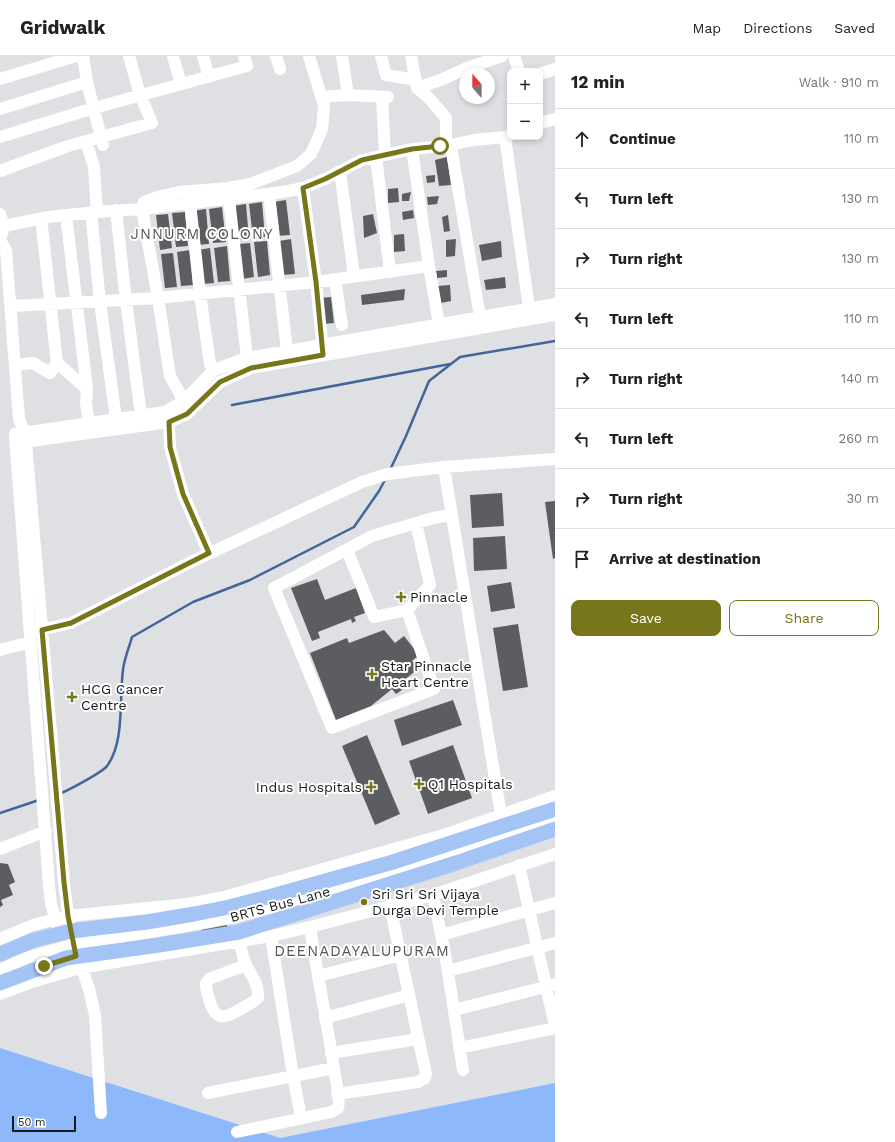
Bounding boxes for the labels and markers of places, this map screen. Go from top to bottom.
place label: Pinnacle [410,589,468,605]
marker: Pinnacle [395,591,407,603]
place label: Star Pinnacle Heart Centre [381,658,472,690]
marker: Star Pinnacle Heart Centre [366,668,378,680]
place label: HCG Cancer Centre [81,681,164,713]
marker: HCG Cancer Centre [66,691,78,703]
place label: Q1 Hospitals [428,776,513,792]
marker: Q1 Hospitals [413,778,425,790]
place label: Indus Hospitals [256,779,362,795]
marker: Indus Hospitals [365,781,377,793]
place label: Sri Sri Sri Vijaya Durga Devi Temple [372,886,499,918]
marker: Sri Sri Sri Vijaya Durga Devi Temple [359,897,369,907]

